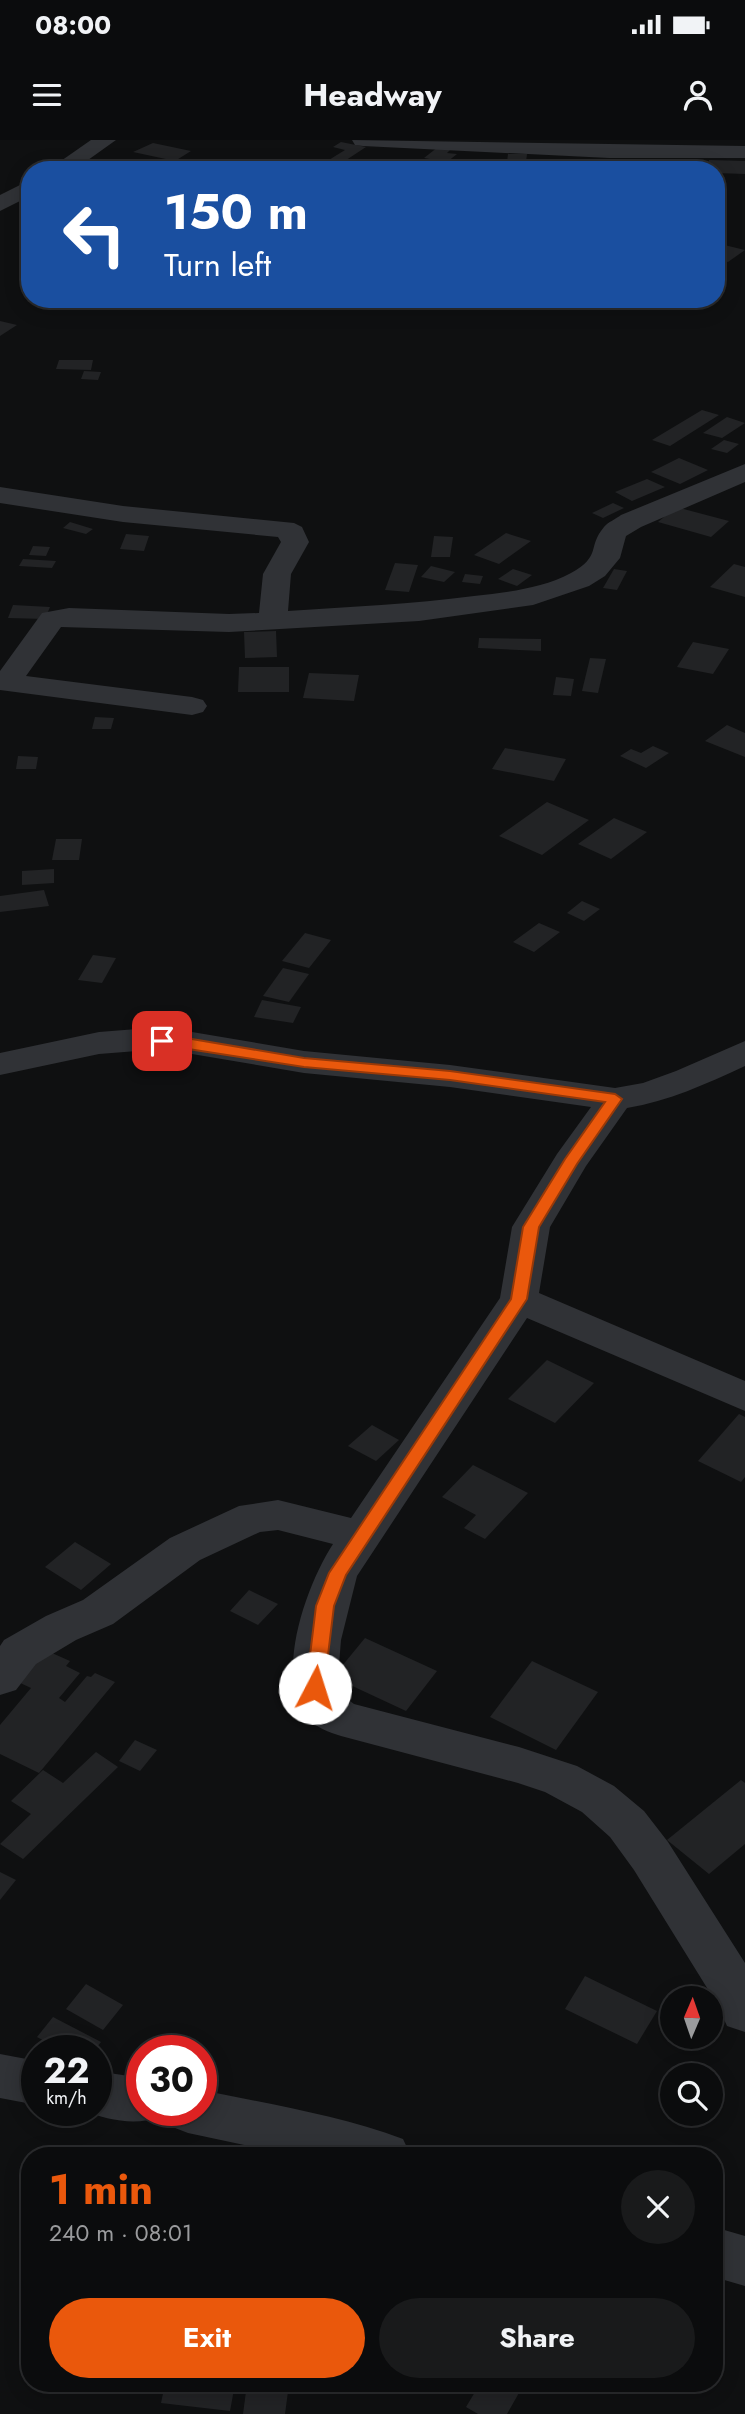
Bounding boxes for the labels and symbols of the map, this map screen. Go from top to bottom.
pin [132,1011,192,1071]
position arrow [278,1651,352,1725]
north arrow [660,1986,723,2049]
speed limit sign: 30 [126,2035,217,2126]

